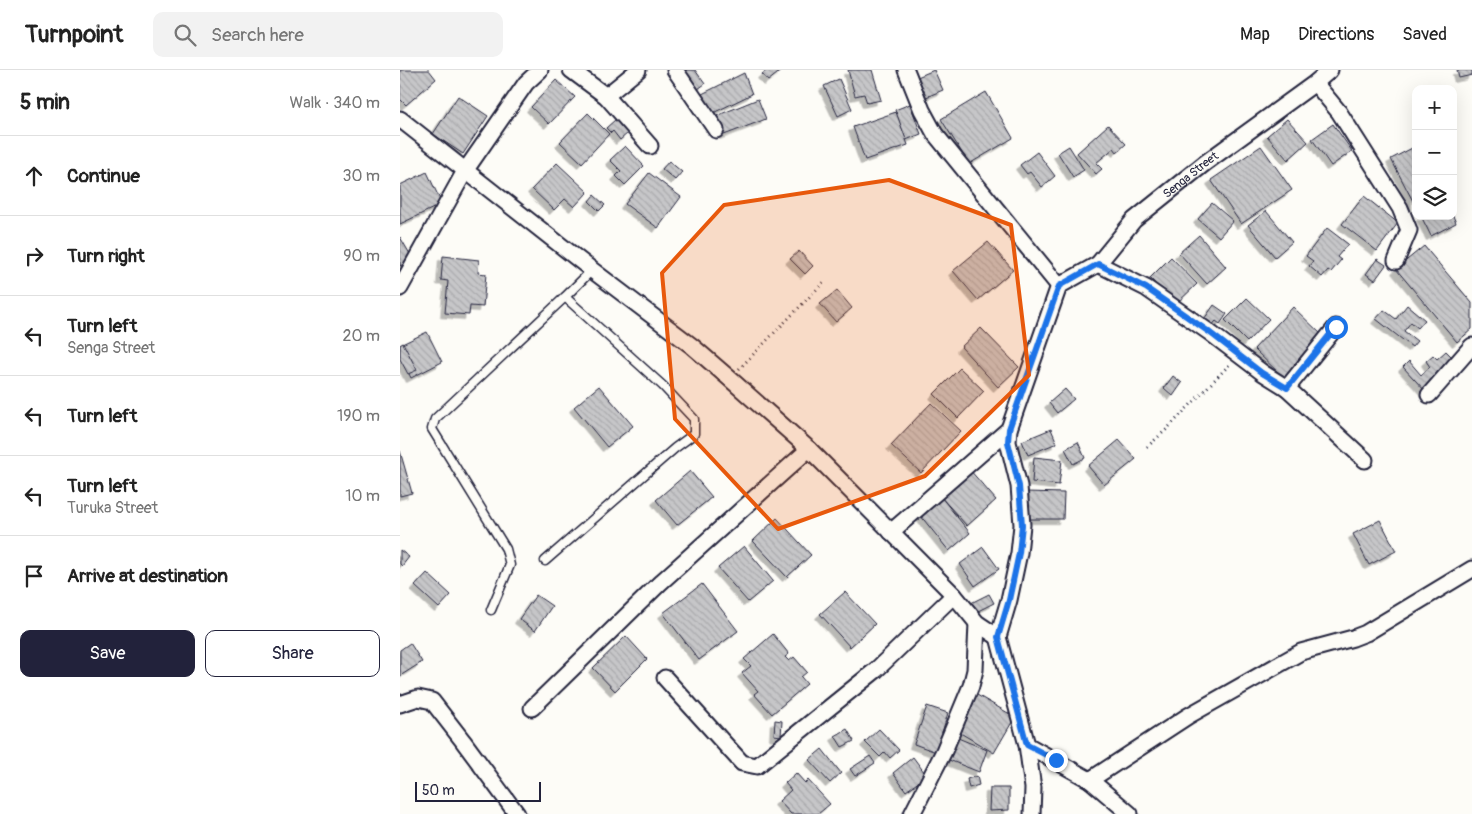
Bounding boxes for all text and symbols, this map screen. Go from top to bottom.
search box [153,12,503,57]
text: Turnpoint [25,20,123,49]
icon: search [171,21,199,49]
text: Search here [211,23,304,47]
text: Map [1240,23,1270,46]
text: Directions [1298,23,1374,46]
text: Saved [1402,23,1447,46]
map controls [1412,85,1457,220]
button: + [1412,85,1457,130]
text: 5 min [20,89,70,116]
text: Walk · 340 m [289,93,380,113]
button: − [1412,130,1457,175]
street label: Senga Street [1160,149,1222,202]
icon: ahead [20,162,48,190]
text: Continue [67,164,140,188]
text: 30 m [342,166,380,186]
button: layers [1412,175,1457,220]
icon: right [20,242,48,270]
text: Turn right [67,244,145,268]
text: 90 m [343,246,380,266]
text: Turn left [67,314,137,338]
route start [1325,316,1348,339]
icon: left [20,322,48,350]
text: 20 m [342,326,380,346]
text: Senga Street [67,338,155,358]
icon: left [20,402,48,430]
text: Turn left [67,404,137,428]
text: 190 m [337,406,380,426]
text: Turn left [67,474,137,498]
icon: left [20,482,48,510]
text: 10 m [345,486,380,506]
text: Turuka Street [67,498,158,518]
icon: arrive [20,562,48,590]
text: Arrive at destination [67,564,228,588]
button: Save [20,630,195,677]
button: Share [205,630,380,677]
route end [1045,749,1068,772]
scale bar [415,779,541,802]
text: 50 m [422,782,455,799]

